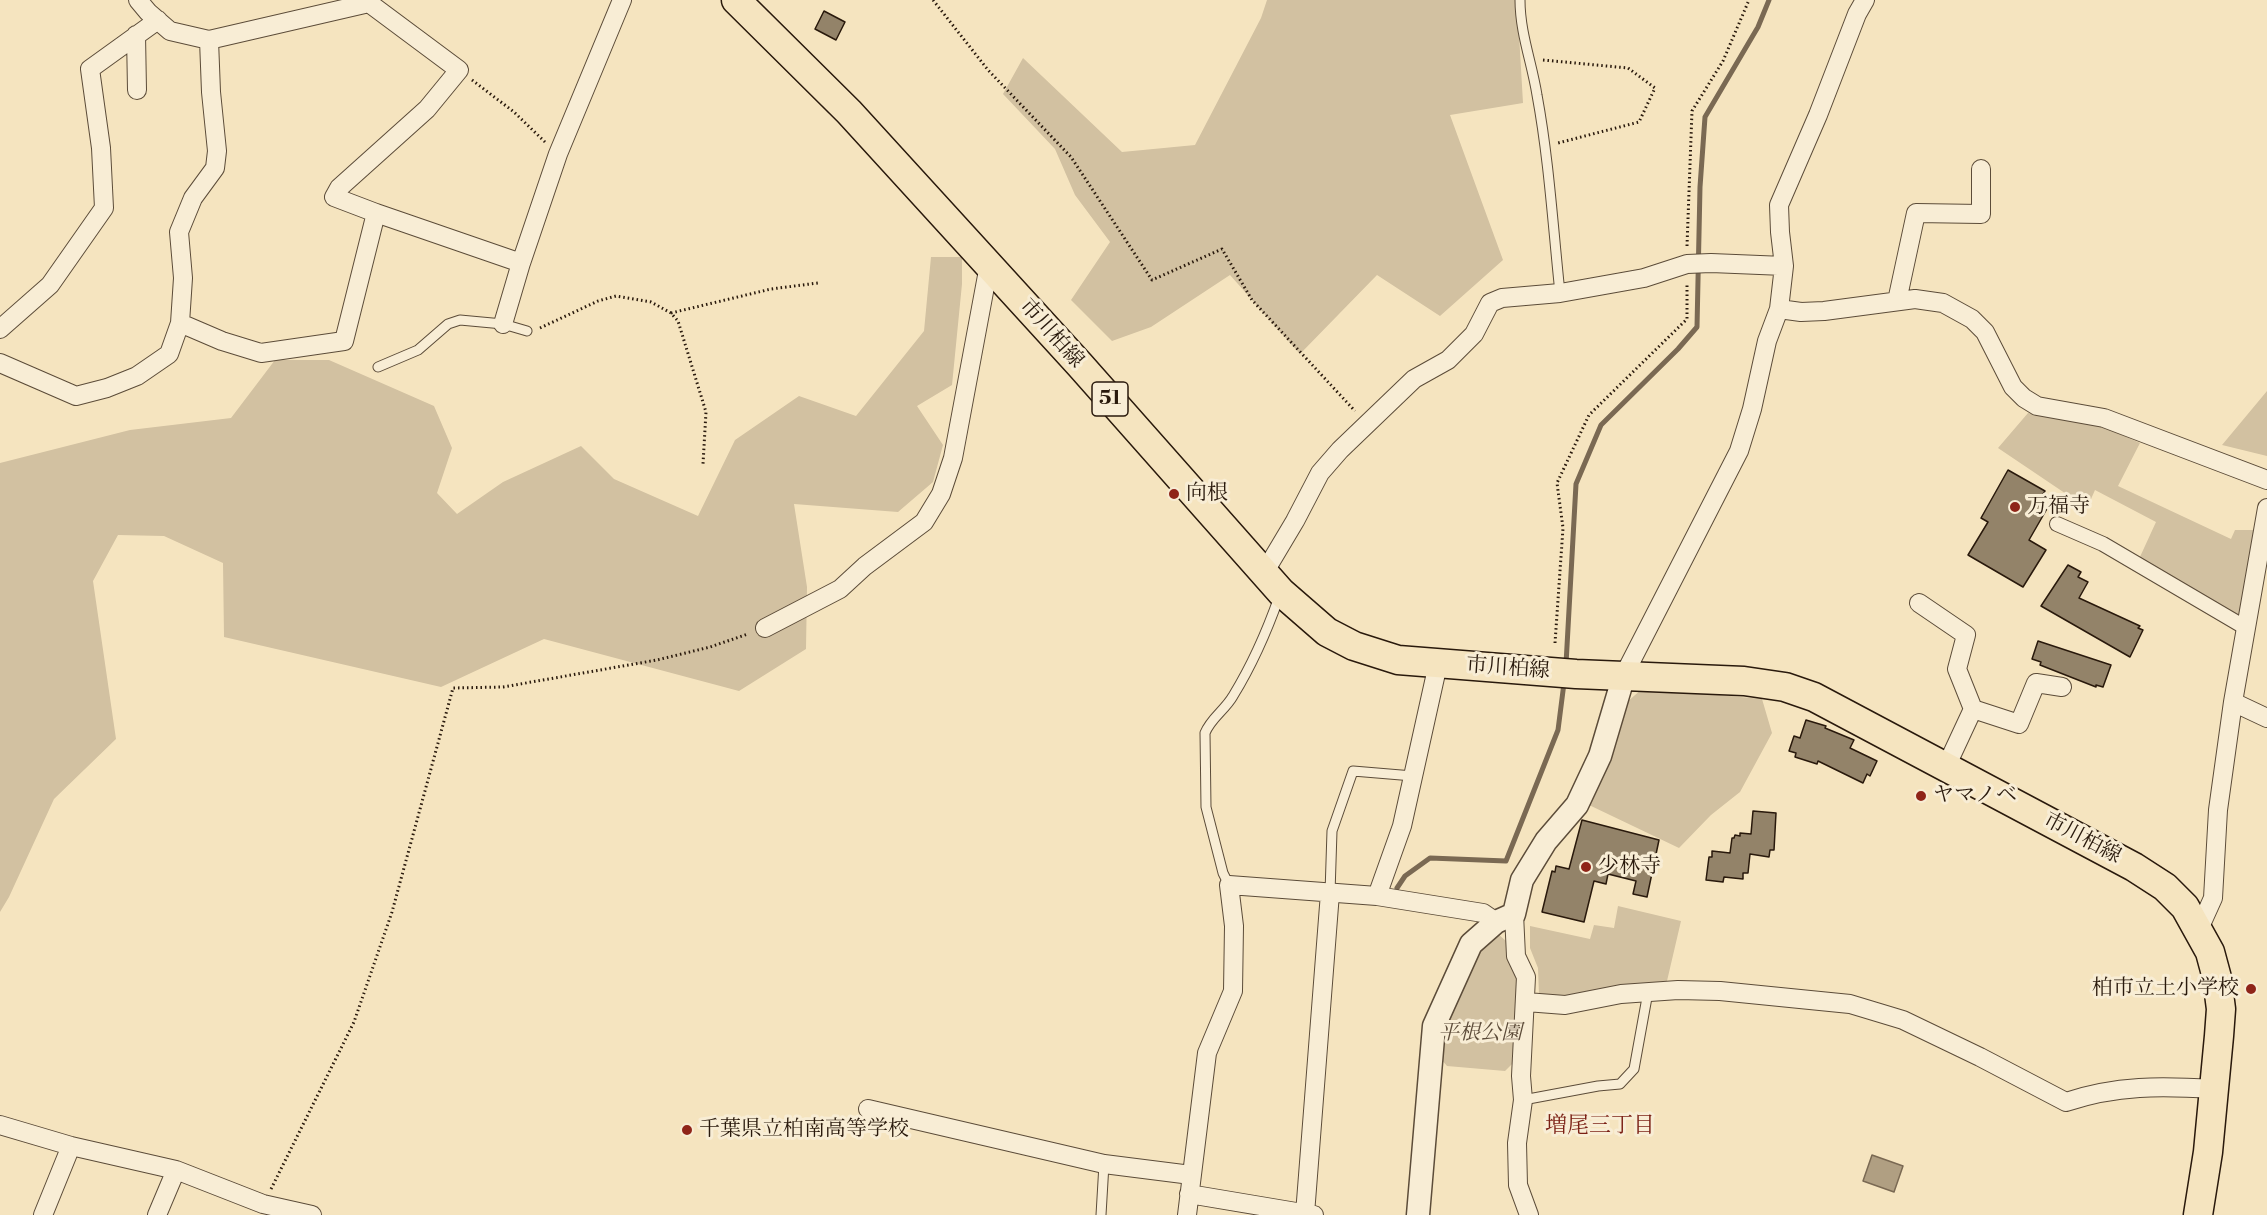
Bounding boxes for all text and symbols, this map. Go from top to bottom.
street label: 市川柏線 [1014,294,1088,374]
road number: 51 [1092,382,1128,416]
place label: 向根 [1186,481,1228,507]
marker: 向根 [1167,487,1181,501]
place label: 万福寺 [2027,494,2090,520]
marker: 万福寺 [2008,500,2022,514]
street label: 市川柏線 [1465,654,1551,684]
place label: ヤマノベ [1933,783,2017,809]
marker: ヤマノベ [1914,789,1928,803]
street label: 市川柏線 [2039,808,2125,870]
place label: 少林寺 [1598,854,1661,880]
marker: 少林寺 [1579,860,1593,874]
place label: 柏市立土小学校 [2092,976,2239,1002]
marker: 柏市立土小学校 [2244,982,2258,996]
park label: 平根公園 [1438,1021,1522,1047]
district label: 増尾三丁目 [1545,1114,1655,1140]
place label: 千葉県立柏南高等学校 [699,1117,909,1143]
marker: 千葉県立柏南高等学校 [680,1123,694,1137]

